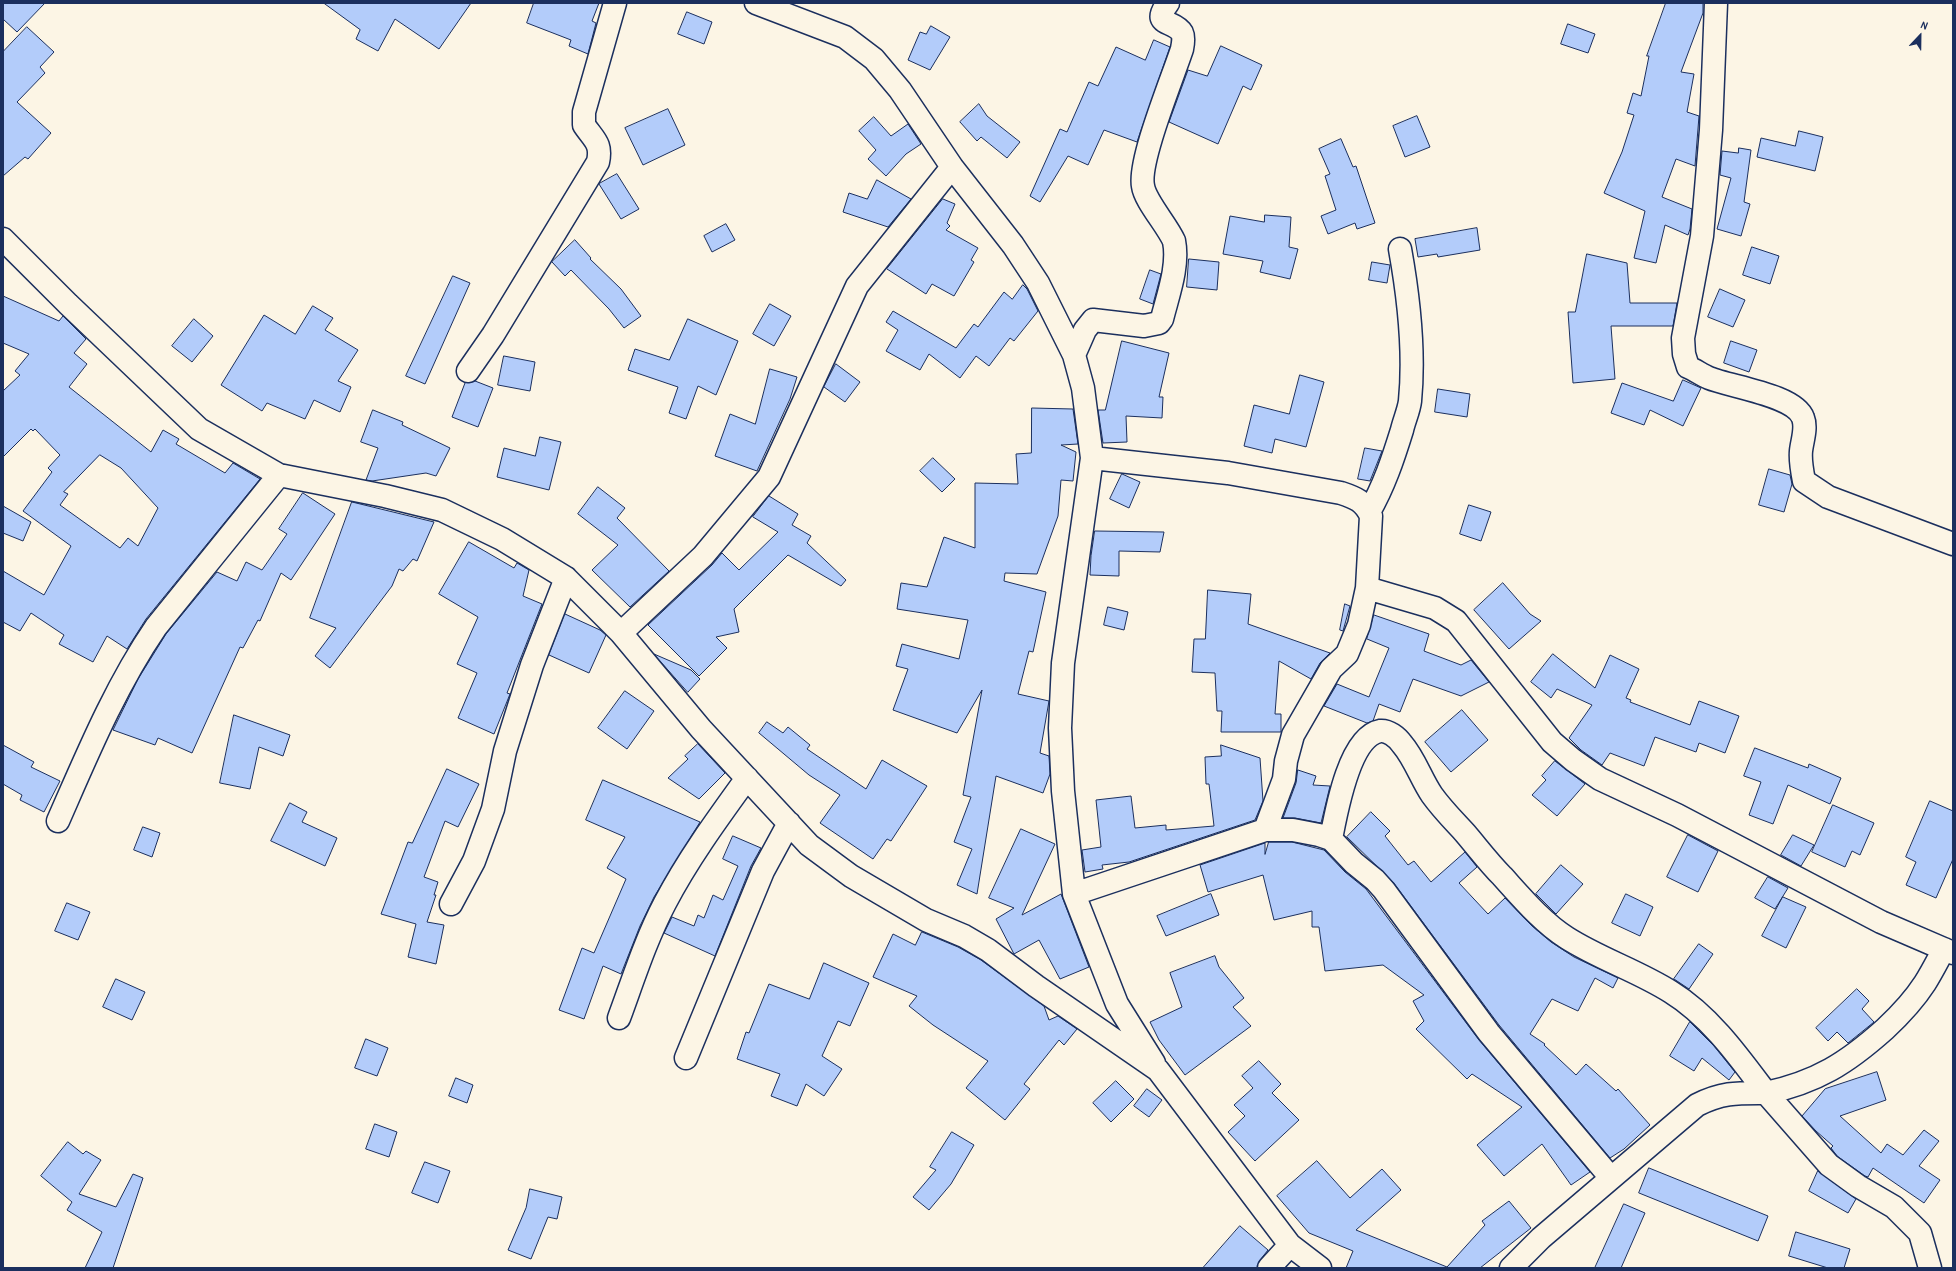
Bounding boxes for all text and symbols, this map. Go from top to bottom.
north arrow [1900,16,1940,56]
text: N [1919,17,1930,32]

